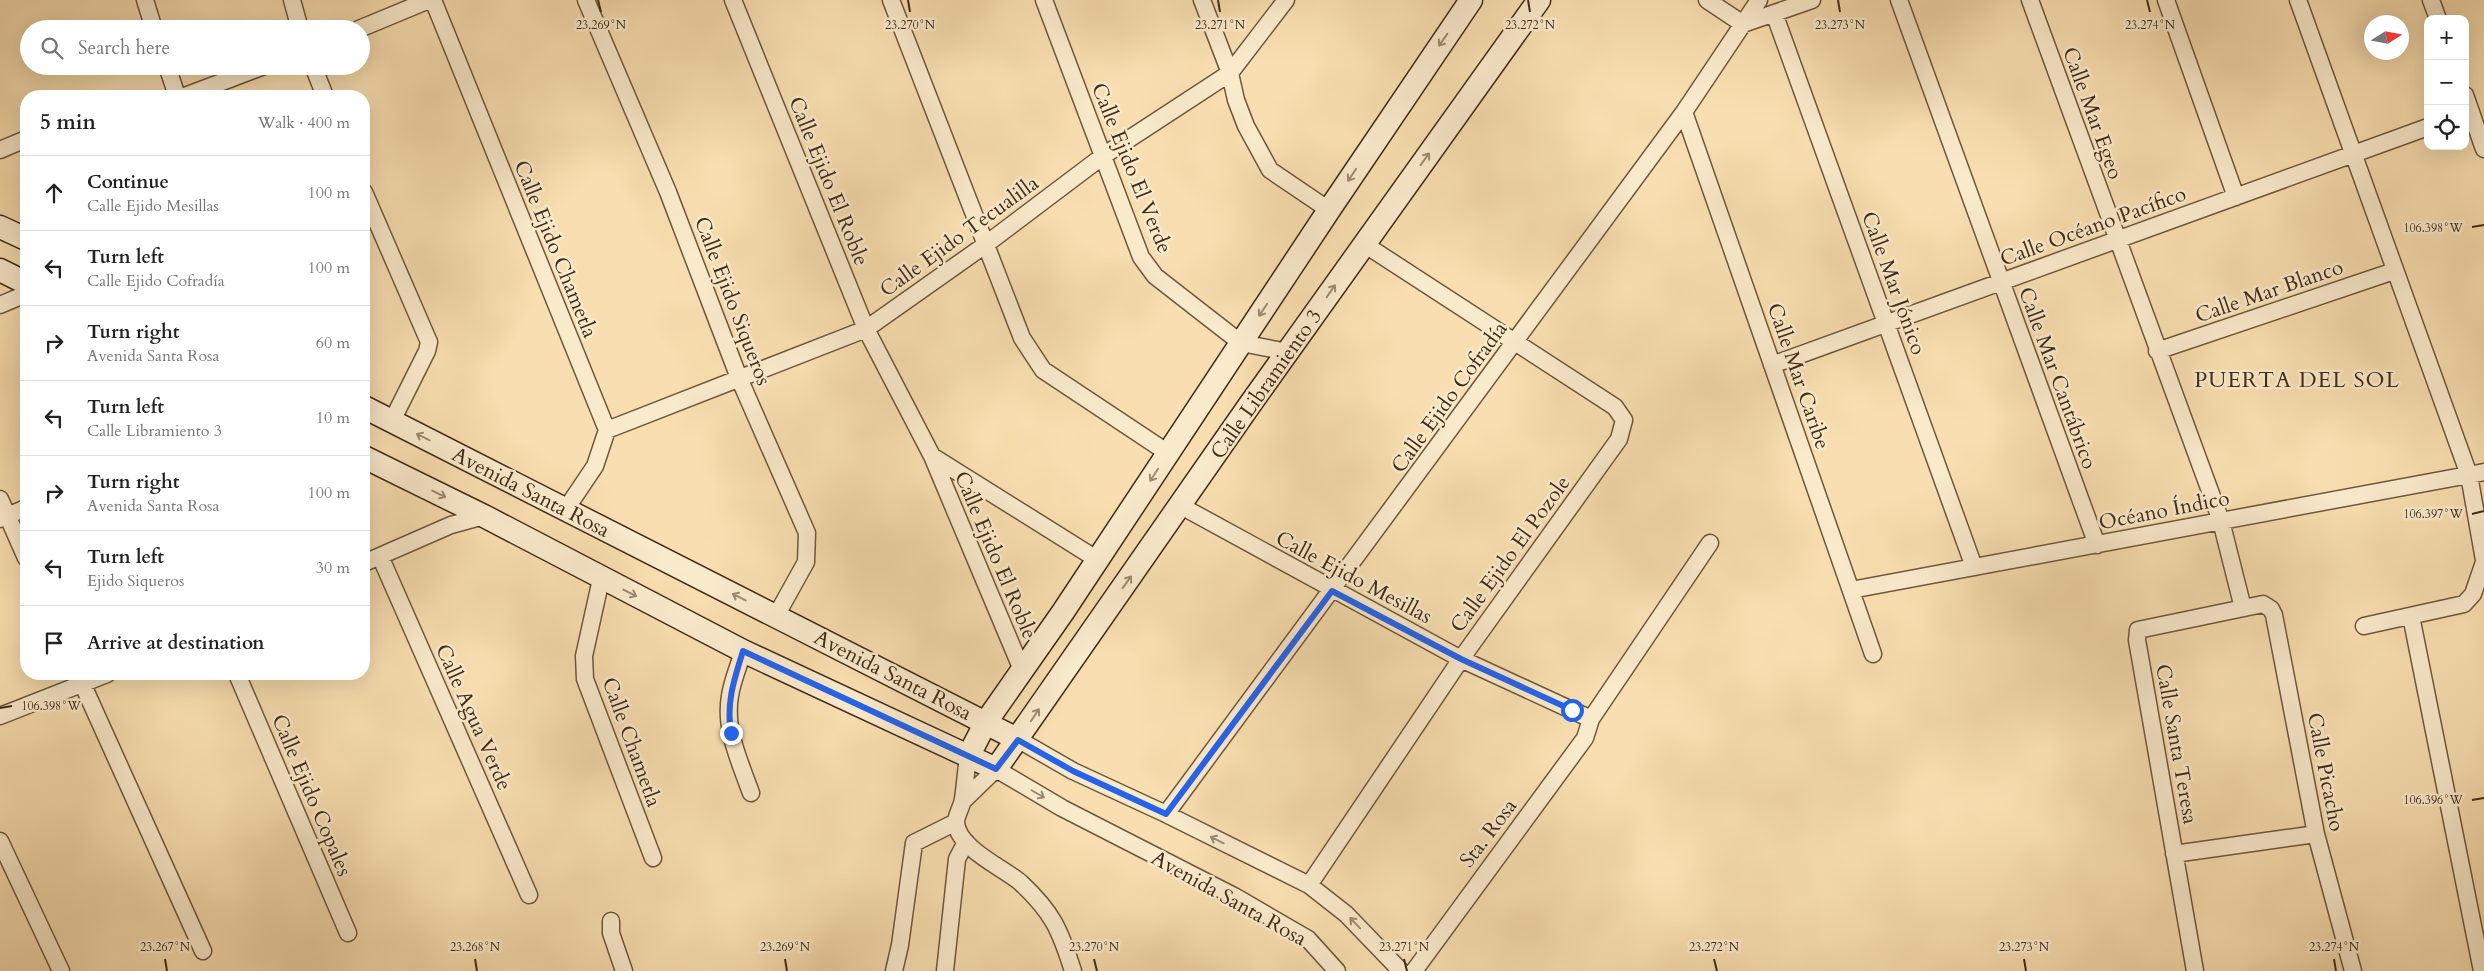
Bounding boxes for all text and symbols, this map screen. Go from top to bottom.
north arrow [2364,15,2409,60]
map controls [2424,15,2469,150]
button: + [2424,15,2469,60]
text: 23.269°N [576,17,627,33]
text: 23.270°N [885,17,936,33]
text: 23.271°N [1195,17,1246,33]
text: 23.272°N [1505,17,1556,33]
text: 23.273°N [1815,17,1866,33]
text: 23.274°N [2125,17,2176,33]
search box [20,20,370,75]
one-way arrow [1438,33,1448,47]
icon: search [38,34,66,62]
text: Search here [78,35,170,61]
street label: Calle Mar Egeo [2055,43,2130,183]
button: − [2424,60,2469,105]
street label: Calle Ejido El Verde [1084,79,1179,258]
street label: Calle Ejido El Roble [781,92,876,270]
button: locate [2424,105,2469,150]
text: 5 min [40,108,96,137]
text: Walk · 400 m [258,112,350,134]
one-way arrow [1420,153,1431,166]
street label: Calle Ejido Chametla [507,156,604,342]
one-way arrow [1347,168,1358,182]
text: Continue [87,169,169,195]
street label: Calle Ejido Tecualilla [874,169,1045,304]
icon: ahead [40,179,68,207]
street label: Calle Océano Pacífico [1996,179,2190,274]
text: 100 m [308,182,350,204]
text: Calle Ejido Mesillas [87,195,219,217]
street label: Calle Mar Jónico [1854,208,1933,359]
street label: Calle Ejido Siqueros [687,213,778,390]
text: 106.398°W [2403,220,2463,236]
text: Turn left [87,244,164,270]
street label: Calle Mar Blanco [2191,253,2347,330]
icon: left [40,254,68,282]
text: 100 m [308,257,350,279]
text: Calle Ejido Cofradía [87,270,225,292]
street label: Calle Mar Cantábrico [2011,283,2104,473]
one-way arrow [1326,284,1336,298]
street label: Calle Mar Caribe [1760,299,1837,453]
street label: Calle Libramiento 3 [1204,303,1329,465]
one-way arrow [1258,303,1268,317]
street label: Calle Ejido Cofradía [1385,316,1514,479]
text: Turn right [87,319,179,345]
icon: right [40,329,68,357]
text: 60 m [316,332,350,354]
text: Avenida Santa Rosa [87,345,219,367]
district label: PUERTA DEL SOL [2194,365,2400,395]
text: Turn left [87,394,164,420]
icon: left [40,404,68,432]
text: 10 m [316,407,350,429]
text: Calle Libramiento 3 [87,420,222,442]
one-way arrow [415,432,430,442]
street label: Avenida Santa Rosa [447,440,615,545]
street label: Calle Ejido El Roble [947,467,1044,644]
one-way arrow [1148,468,1159,482]
text: Turn right [87,469,179,495]
street label: Calle Ejido El Pozole [1444,470,1577,639]
icon: right [40,479,68,507]
text: 100 m [308,482,350,504]
street label: Océano Índico [2096,484,2232,537]
one-way arrow [431,490,446,499]
text: Avenida Santa Rosa [87,495,219,517]
text: 106.397°W [2403,506,2463,522]
street label: Calle Ejido Mesillas [1271,524,1437,631]
text: Turn left [87,544,164,570]
icon: left [40,554,68,582]
text: 30 m [316,557,350,579]
text: Ejido Siqueros [87,570,184,592]
one-way arrow [1122,575,1132,589]
one-way arrow [622,588,637,598]
one-way arrow [732,592,747,601]
street label: Avenida Santa Rosa [809,623,977,728]
icon: arrive [40,629,68,657]
text: Arrive at destination [87,630,264,656]
street label: Calle Agua Verde [428,639,519,795]
street label: Calle Santa Teresa [2148,662,2205,826]
street label: Calle Chametla [595,673,668,811]
text: 106.398°W [21,698,81,714]
route start [1561,699,1584,722]
one-way arrow [1030,709,1040,723]
street label: Calle Ejido Copales [264,710,359,881]
street label: Calle Picacho [2300,710,2351,834]
route end [720,722,743,745]
one-way arrow [1031,789,1045,799]
text: 106.396°W [2403,792,2463,808]
street label: Sta. Rosa [1453,793,1524,874]
one-way arrow [1210,835,1225,845]
street label: Avenida Santa Rosa [1146,844,1312,953]
one-way arrow [1349,917,1361,930]
text: 23.267°N [140,939,191,955]
text: 23.268°N [450,939,501,955]
text: 23.269°N [760,939,811,955]
text: 23.270°N [1069,939,1120,955]
text: 23.271°N [1379,939,1430,955]
text: 23.272°N [1689,939,1740,955]
text: 23.273°N [1999,939,2050,955]
text: 23.274°N [2309,939,2360,955]

